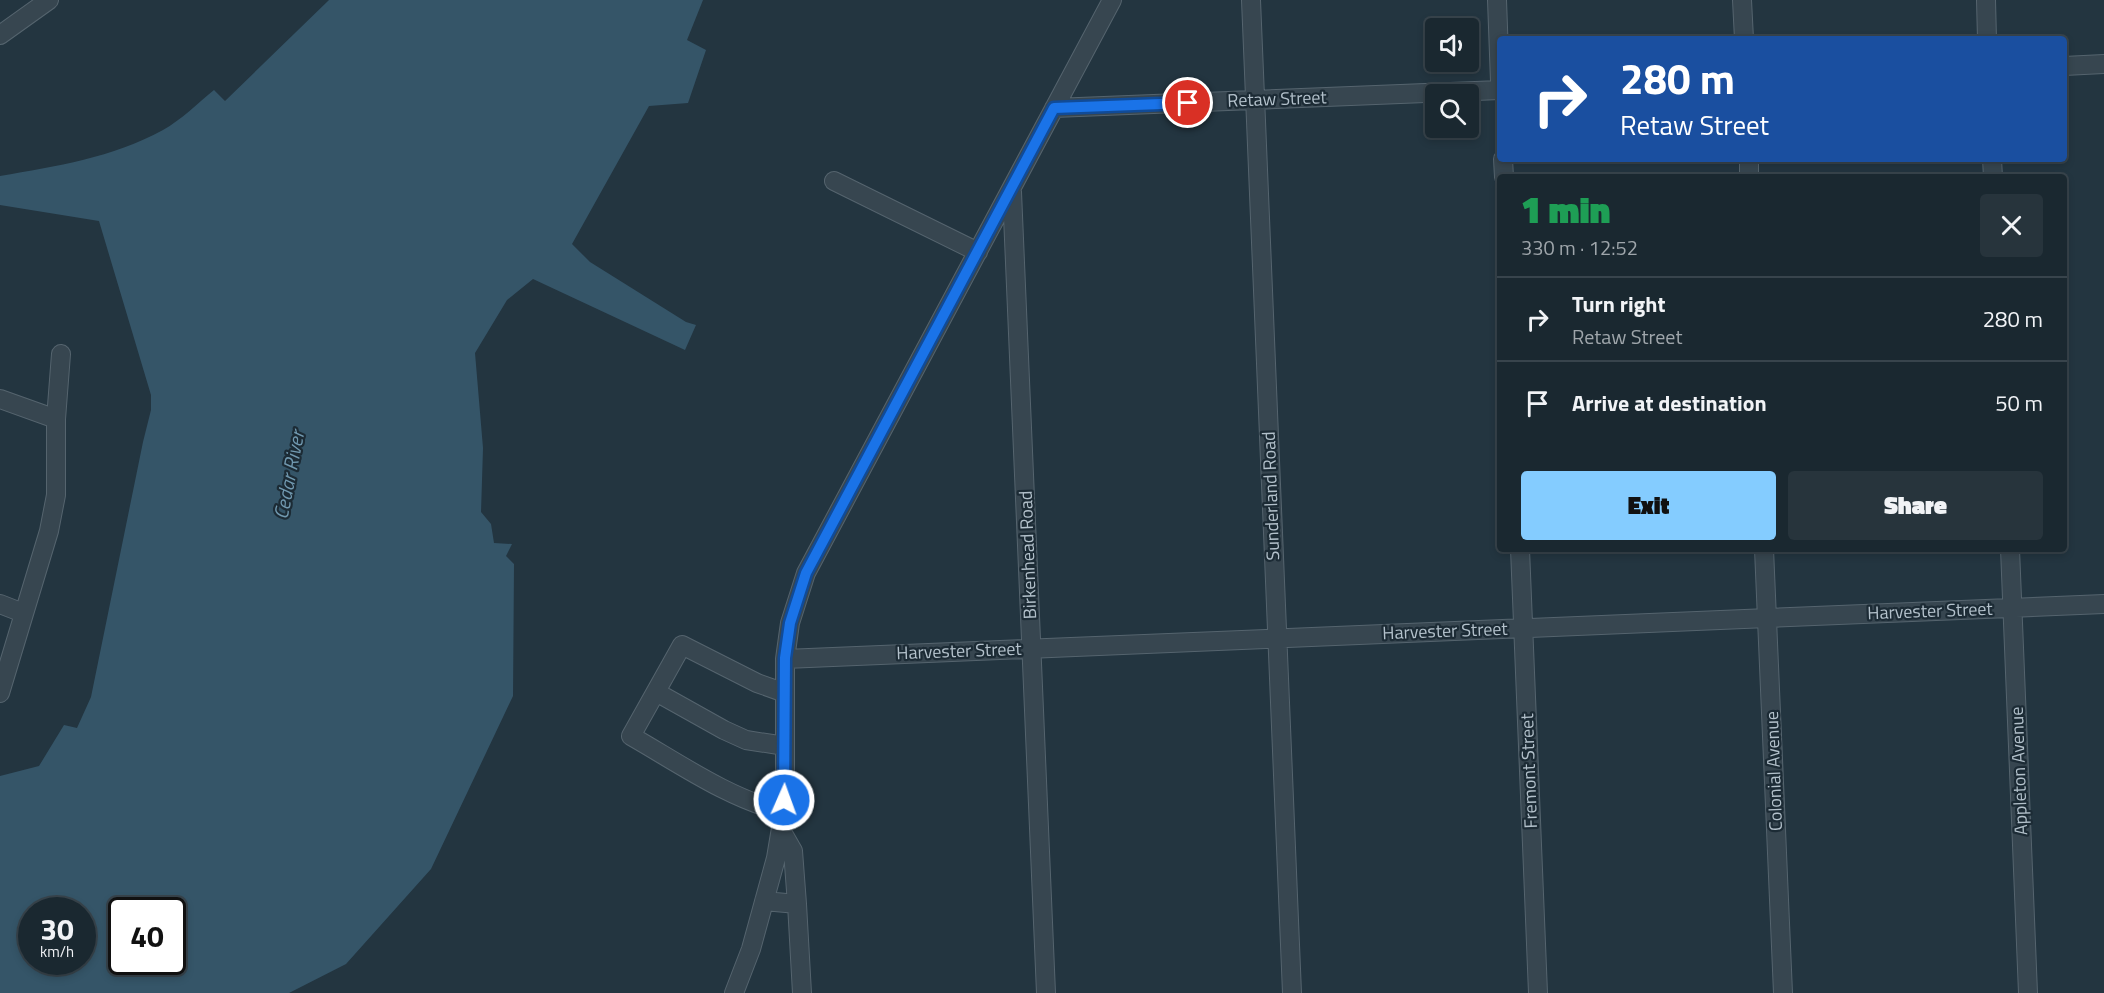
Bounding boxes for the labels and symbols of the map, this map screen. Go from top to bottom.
pin [1162,77,1213,128]
street label: Retaw Street [1227,83,1328,114]
water label: Cedar River [265,425,313,522]
street label: Sunderland Road [1255,431,1286,561]
street label: Birkenhead Road [1012,490,1043,620]
street label: Harvester Street [1867,595,1994,626]
street label: Harvester Street [1382,615,1509,646]
street label: Harvester Street [896,635,1023,666]
street label: Appleton Avenue [2003,706,2034,836]
street label: Colonial Avenue [1758,711,1789,831]
street label: Fremont Street [1513,712,1544,829]
position arrow [752,768,816,832]
speed limit sign: 40 [108,897,186,975]

